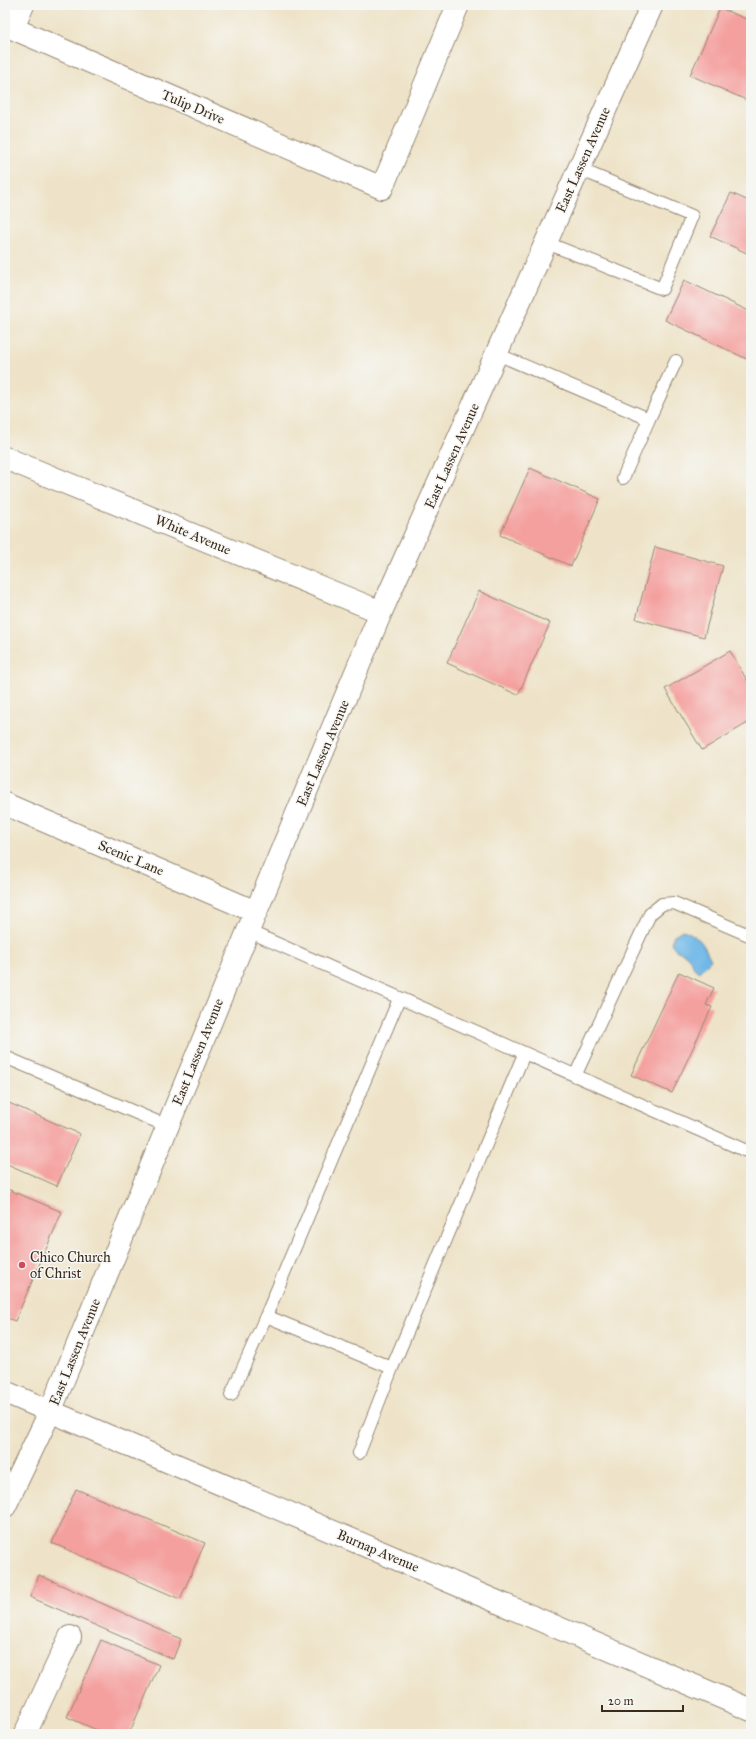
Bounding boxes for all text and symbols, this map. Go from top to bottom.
street label: Tulip Drive [159,86,227,128]
street label: East Lassen Avenue [552,104,614,216]
street label: East Lassen Avenue [421,400,483,512]
street label: White Avenue [152,511,234,559]
street label: East Lassen Avenue [293,697,353,809]
street label: Scenic Lane [96,837,167,880]
street label: East Lassen Avenue [169,996,227,1108]
place label: Chico Church of Christ [30,1249,111,1282]
marker: Chico Church of Christ [17,1260,27,1270]
street label: East Lassen Avenue [46,1296,104,1408]
street label: Burnap Avenue [334,1526,422,1576]
scale bar [602,1687,683,1713]
text: 20 m [608,1694,634,1708]

